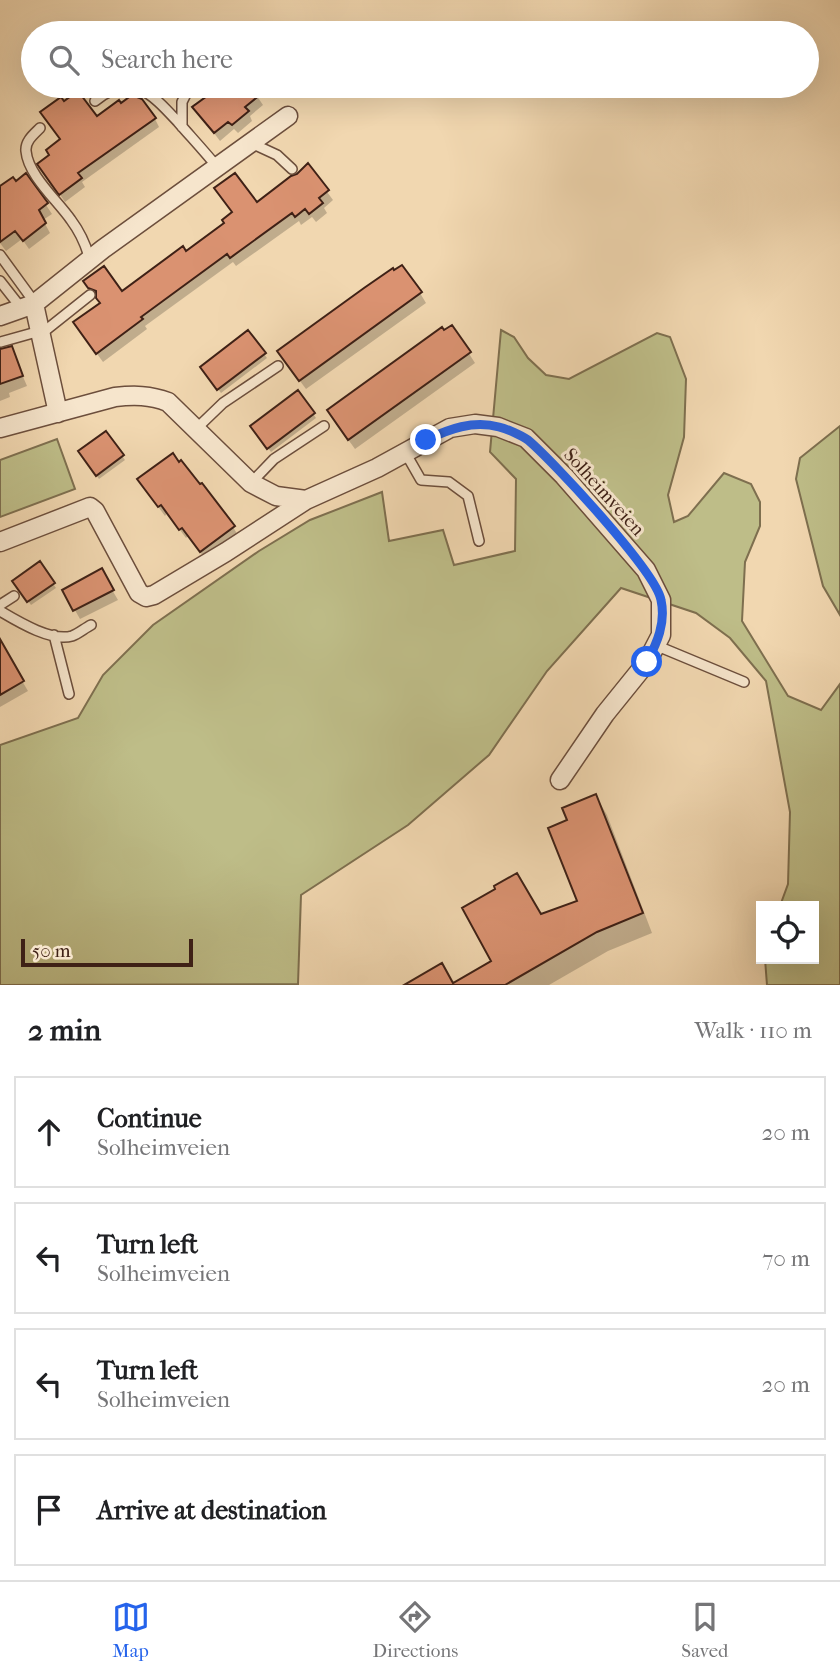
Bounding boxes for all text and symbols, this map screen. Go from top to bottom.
search box [21,21,819,98]
icon: search [45,41,83,79]
text: Search here [101,44,233,75]
route end [410,424,441,455]
street label: Solheimveien [559,444,649,540]
route start [631,646,662,677]
map controls [756,901,819,964]
button: locate [756,901,819,964]
scale bar [21,936,192,968]
text: 50 m [32,940,71,962]
text: 2 min [28,1013,101,1048]
text: Walk · 110 m [695,1017,812,1044]
text: Continue [97,1103,202,1134]
icon: ahead [30,1113,68,1151]
text: 20 m [761,1119,810,1146]
text: Solheimveien [97,1134,230,1161]
text: Turn left [97,1229,198,1260]
icon: left [30,1239,68,1277]
text: 70 m [762,1245,810,1272]
text: Solheimveien [97,1260,230,1287]
text: Turn left [97,1355,198,1386]
icon: left [30,1365,68,1403]
text: 20 m [761,1371,810,1398]
text: Solheimveien [97,1386,230,1413]
icon: arrive [30,1491,68,1529]
text: Arrive at destination [97,1495,327,1526]
tab: Map [112,1598,150,1662]
tab: Directions [373,1598,458,1662]
tab: Saved [681,1598,728,1662]

